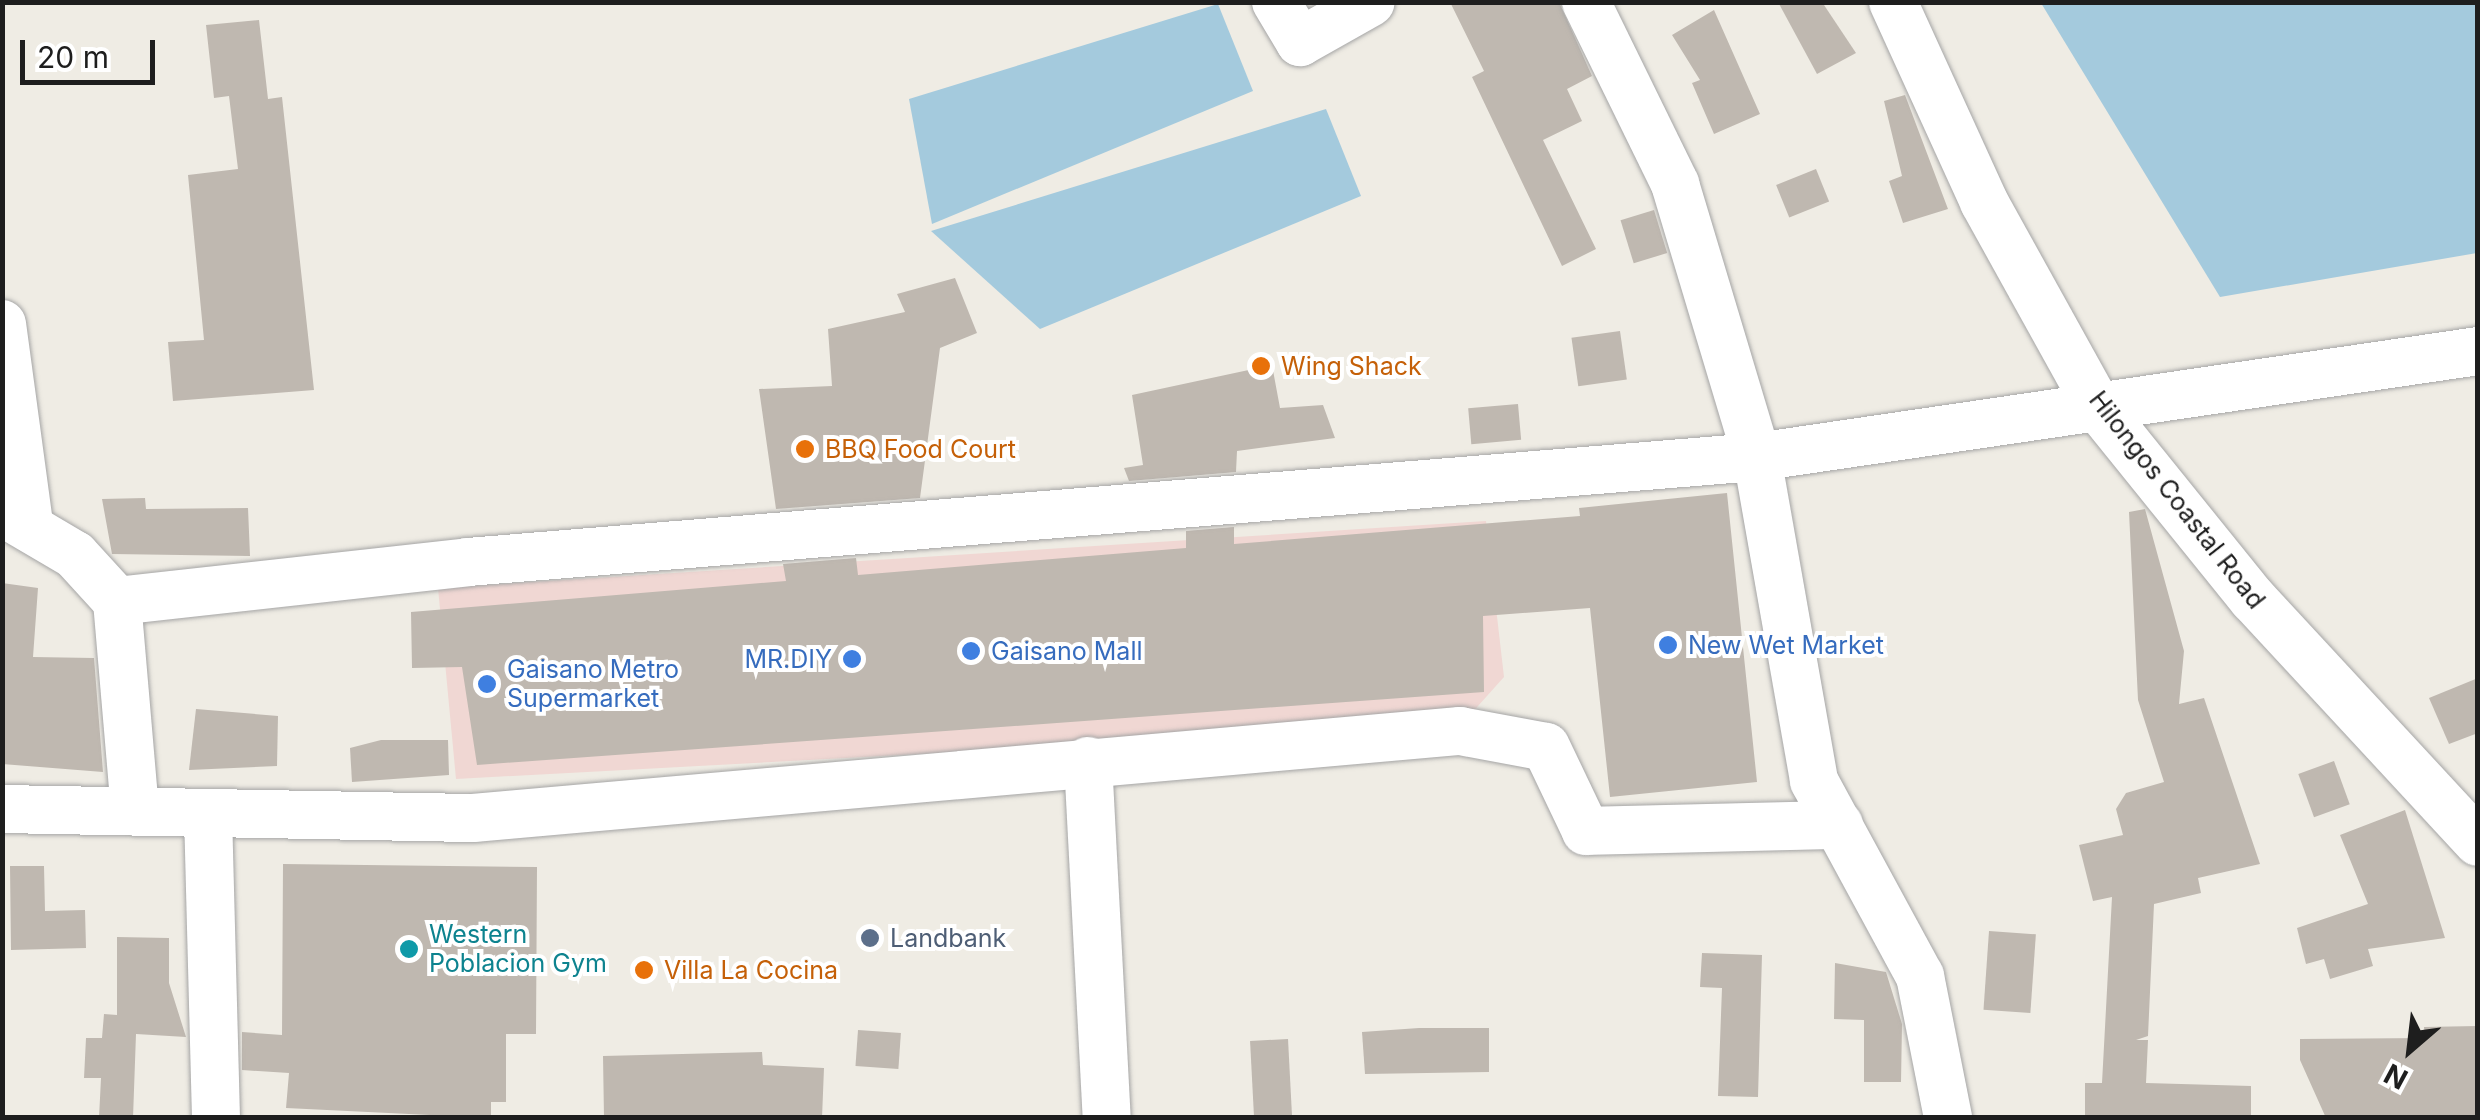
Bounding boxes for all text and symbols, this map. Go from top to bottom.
scale bar [25,20,160,82]
text: 20 m [37,39,109,75]
place label: Wing Shack [1281,351,1422,381]
marker: Wing Shack [1250,355,1272,377]
street label: Hilongos Coastal Road [2083,385,2271,615]
place label: BBQ Food Court [825,434,1016,464]
marker: BBQ Food Court [794,438,816,460]
place label: New Wet Market [1688,630,1884,660]
marker: New Wet Market [1657,634,1679,656]
place label: Gaisano Mall [991,636,1143,666]
marker: Gaisano Mall [960,640,982,662]
place label: MR.DIY [744,644,832,674]
marker: MR.DIY [841,648,863,670]
place label: Gaisano Metro Supermarket [507,655,679,714]
marker: Gaisano Metro Supermarket [476,673,498,695]
place label: Western Poblacion Gym [429,920,607,979]
place label: Landbank [890,923,1006,953]
marker: Landbank [859,927,881,949]
marker: Western Poblacion Gym [398,938,420,960]
place label: Villa La Cocina [664,955,838,985]
marker: Villa La Cocina [633,959,655,981]
north arrow [2360,1000,2460,1100]
text: N [2379,1056,2413,1097]

